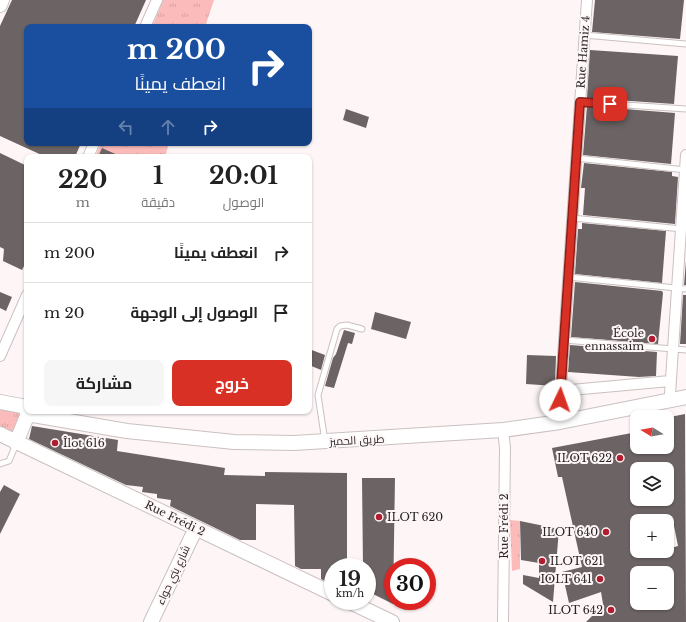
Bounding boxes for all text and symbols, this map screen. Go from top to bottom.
street label: Rue Hamiz 4 [573,15,593,89]
text: 200 m [127,32,226,67]
icon: right [240,40,292,92]
text: انعطف يمينًا [134,73,226,95]
pin [593,87,627,121]
icon: arrive [599,93,621,115]
icon: left [115,116,137,138]
icon: ahead [157,116,179,138]
icon: right [199,116,221,138]
text: 1 [153,161,163,190]
text: 20:01 [209,161,278,190]
text: 220 [58,165,107,194]
text: m [76,194,90,211]
text: دقيقة [141,194,175,211]
text: الوصول [223,194,264,211]
icon: right [270,242,292,264]
text: 200 m [44,243,95,262]
text: انعطف يمينًا [174,243,258,262]
icon: arrive [270,302,292,324]
text: 20 m [44,303,84,322]
text: الوصول إلى الوجهة [131,303,258,322]
place label: École ennassaim [585,326,644,353]
marker: École ennassaim [647,334,657,344]
button: مشاركة [44,360,164,406]
button: خروج [172,360,292,406]
position arrow [539,379,581,421]
north arrow [630,410,674,454]
map controls [630,410,674,610]
street label: طريق الحميز [328,432,385,448]
place label: Îlot 616 [63,436,105,450]
marker: Îlot 616 [50,438,60,448]
place label: ILOT 622 [557,451,612,465]
marker: ILOT 622 [615,453,625,463]
button: layers [630,462,674,506]
street label: Rue Frédi 2 [497,493,511,559]
street label: Rue Frédi 2 [143,497,208,539]
place label: ILOT 620 [387,510,443,524]
marker: ILOT 620 [374,512,384,522]
button: + [630,514,674,558]
place label: ILOT 640 [542,525,598,539]
marker: ILOT 640 [601,527,611,537]
street label: شارع بني حواء [153,543,195,608]
place label: ILOT 621 [550,554,603,568]
marker: ILOT 621 [537,556,547,566]
speed limit sign: 30 [384,558,436,610]
button: − [630,566,674,610]
text: 19 [339,567,361,591]
place label: IOLT 641 [540,572,592,586]
marker: IOLT 641 [595,574,605,584]
text: km/h [336,587,364,600]
place label: ILOT 642 [548,603,603,617]
marker: ILOT 642 [606,605,616,615]

